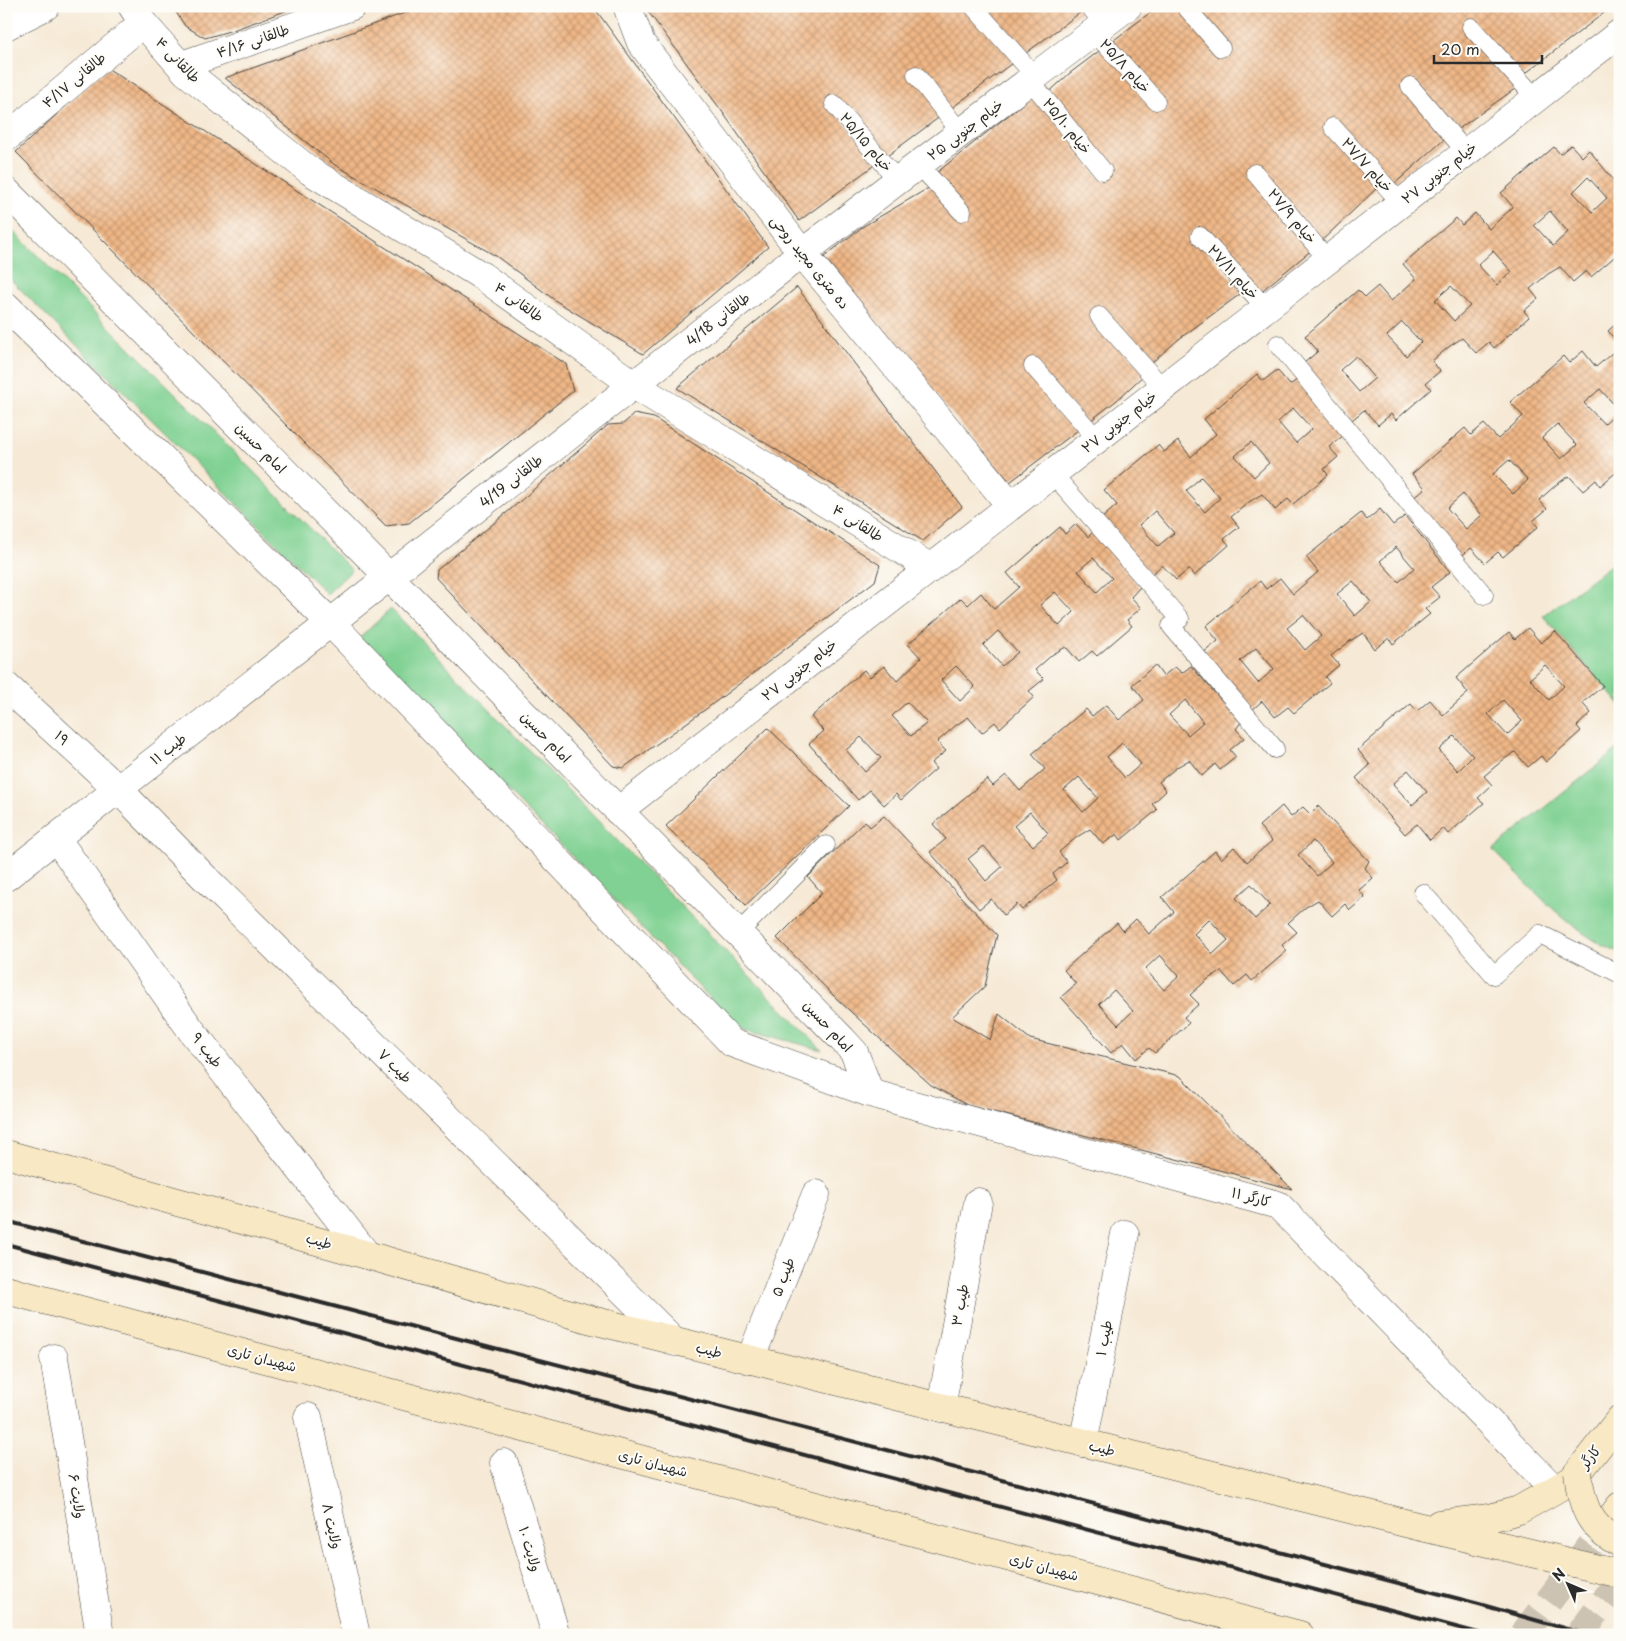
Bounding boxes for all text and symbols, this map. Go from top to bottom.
street label: طالقانی ۴/۱۶ [214,18,292,63]
street label: طالقانی ۴ [151,32,206,87]
scale bar [1434,32,1541,64]
street label: خیام ۲۵/۸ [1094,34,1156,98]
text: 20 m [1441,37,1480,60]
street label: طالقانی ۴/۱۷ [37,47,110,113]
street label: خیام ۲۵/۱۰ [1037,93,1097,159]
street label: خیام جنوبی ۲۵ [922,94,1008,166]
street label: خیام ۲۵/۱۵ [834,107,898,177]
street label: خیام ۲۷/۷ [1336,133,1398,197]
street label: خیام جنوبی ۲۷ [1397,136,1481,210]
street label: خیام ۲۷/۹ [1262,184,1322,248]
street label: ده متری مجید روحی [766,210,855,313]
street label: خیام ۲۷/۱۱ [1202,240,1264,304]
street label: طالقانی ۴ [490,276,548,327]
street label: طالقانی 4/18 [681,287,754,350]
street label: خیام جنوبی ۲۷ [1077,385,1161,459]
street label: امام حسین [230,417,292,479]
street label: طالقانی 4/19 [474,449,547,512]
street label: طالقانی ۴ [829,499,888,546]
street label: خیام جنوبی ۲۷ [757,633,841,707]
street label: امام حسین [516,706,576,768]
street label: ۱۹ [50,725,75,750]
street label: طیب ۱۱ [145,728,190,770]
street label: امام حسین [798,995,858,1057]
street label: طیب ۹ [187,1028,228,1072]
street label: طیب ۷ [373,1044,417,1088]
street label: کارگر ۱۱ [1229,1181,1273,1212]
street label: طیب [304,1227,335,1254]
street label: طیب ۵ [765,1254,800,1300]
street label: طیب ۳ [945,1282,974,1328]
street label: طیب ۱ [1090,1318,1117,1358]
street label: طیب [694,1336,724,1363]
street label: شهیدان تاری [225,1338,299,1377]
street label: طیب [1087,1434,1117,1461]
street label: کارگر [1573,1440,1606,1474]
street label: شهیدان تاری [616,1443,690,1482]
street label: ولایت ۶ [64,1472,91,1520]
street label: ولایت ۸ [317,1501,348,1551]
street label: ولایت ۱۰ [514,1524,547,1574]
street label: شهیدان تاری [1007,1547,1081,1586]
north arrow [1544,1558,1594,1608]
text: N [1547,1563,1570,1586]

